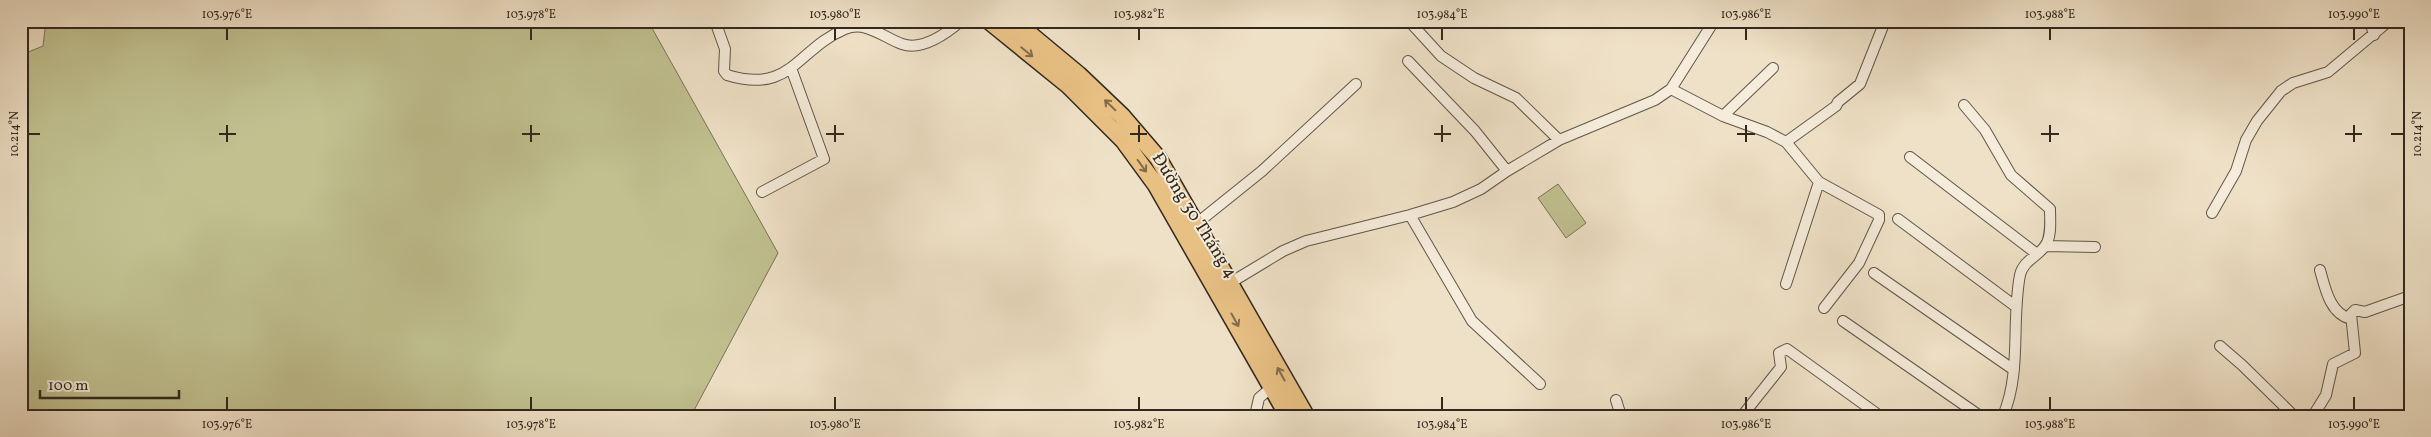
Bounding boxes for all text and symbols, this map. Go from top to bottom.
text: 103.976°E [202,7,252,23]
text: 103.978°E [506,7,556,23]
text: 103.980°E [809,7,861,23]
text: 103.982°E [1114,7,1164,23]
text: 103.984°E [1416,7,1468,23]
text: 103.986°E [1721,7,1771,23]
text: 103.988°E [2025,7,2075,23]
text: 103.990°E [2328,7,2380,23]
one-way arrow [1020,47,1033,58]
one-way arrow [1104,99,1116,111]
text: 10.214°N [7,111,23,157]
text: 10.214°N [2410,111,2426,157]
street label: Đường 30 Tháng 4 [1145,148,1243,284]
one-way arrow [1137,159,1147,173]
one-way arrow [1230,313,1240,328]
one-way arrow [1276,366,1286,381]
scale bar [40,367,179,399]
text: 100 m [48,376,88,397]
text: 103.976°E [202,417,252,433]
text: 103.978°E [506,417,556,433]
text: 103.980°E [809,417,861,433]
text: 103.982°E [1114,417,1164,433]
text: 103.984°E [1416,417,1468,433]
text: 103.986°E [1721,417,1771,433]
text: 103.988°E [2025,417,2075,433]
text: 103.990°E [2328,417,2380,433]

